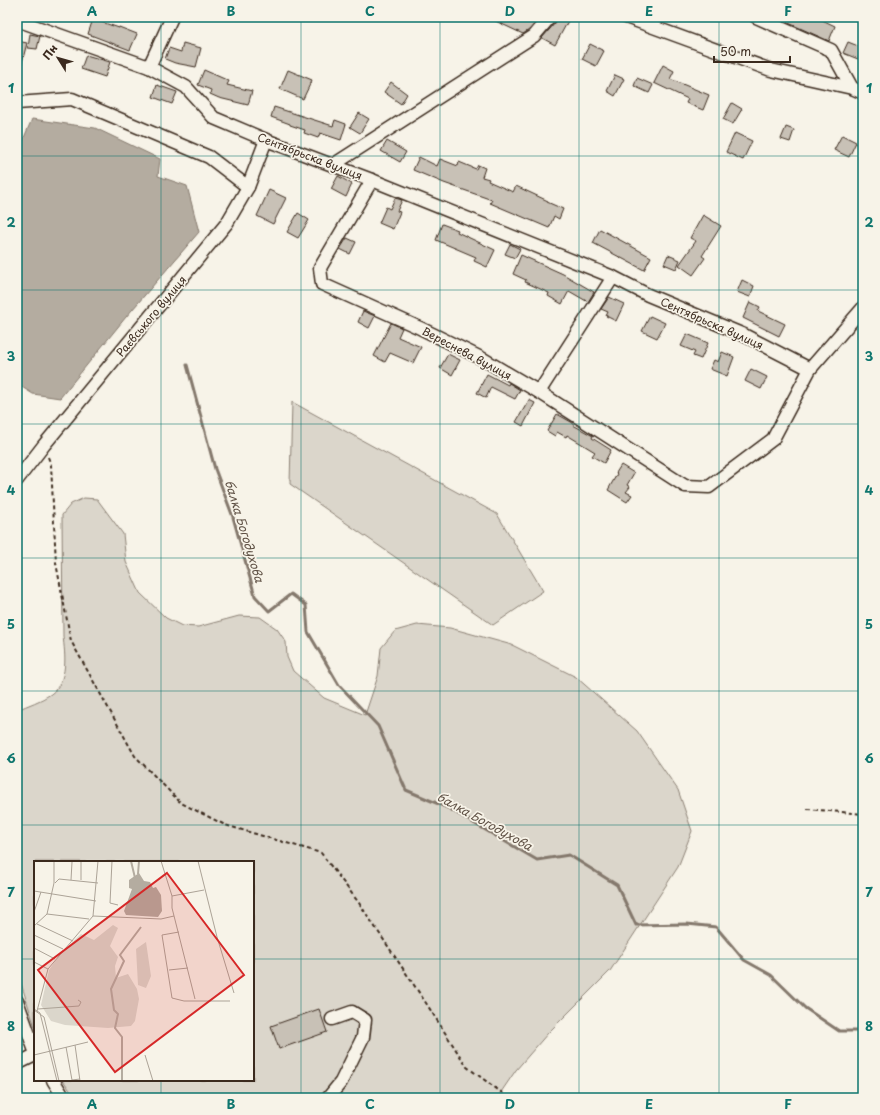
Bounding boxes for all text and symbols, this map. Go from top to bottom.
text: A [87,1,97,20]
text: B [227,1,236,20]
text: C [365,1,375,20]
text: D [505,1,515,20]
text: E [645,1,653,20]
text: F [784,1,792,20]
north arrow [38,38,78,78]
scale bar [714,38,790,64]
text: Пн [38,40,61,63]
text: 50 m [720,42,751,60]
text: 1 [8,78,14,97]
text: 1 [866,78,872,97]
street label: Сентябрьска вулиця [255,128,365,184]
text: 2 [6,212,16,231]
text: 2 [864,212,874,231]
street label: Раєвського вулиця [112,272,190,360]
street label: Сентябрьска вулиця [658,293,766,353]
street label: Вереснева вулиця [419,322,515,384]
text: 3 [7,346,16,365]
text: 3 [865,346,874,365]
water label: балка Богодухова [221,478,269,585]
text: 4 [7,480,16,499]
text: 4 [865,480,874,499]
text: 5 [7,614,15,633]
text: 5 [865,614,873,633]
text: 6 [6,748,16,767]
text: 6 [864,748,874,767]
water label: балка Богодухова [434,787,536,855]
inset map [34,861,254,1081]
text: 7 [7,882,15,901]
text: 7 [865,882,873,901]
text: 8 [7,1016,15,1035]
text: 8 [865,1016,873,1035]
text: A [87,1094,97,1113]
text: B [227,1094,236,1113]
text: C [365,1094,375,1113]
text: D [505,1094,515,1113]
text: E [645,1094,653,1113]
text: F [784,1094,792,1113]

